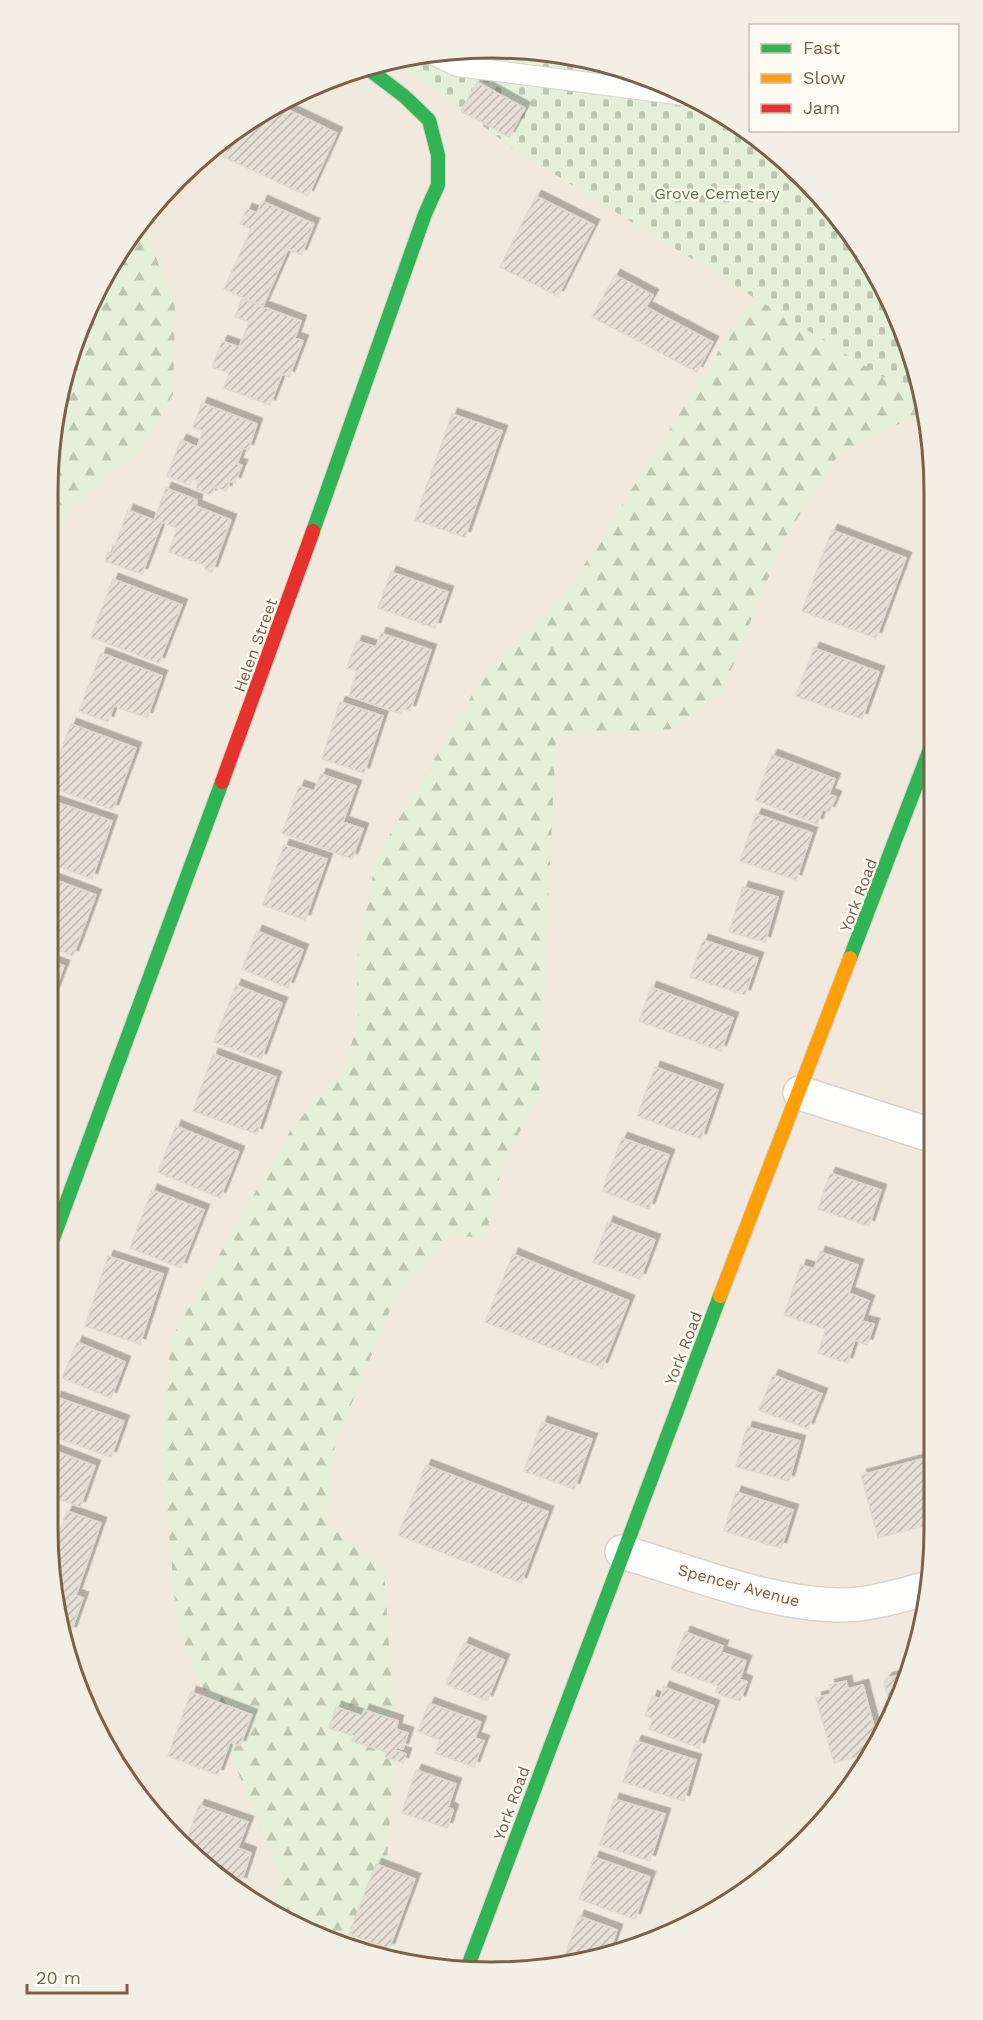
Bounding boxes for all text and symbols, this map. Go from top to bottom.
legend [749,24,959,132]
text: Fast [803,37,841,58]
text: Slow [803,67,846,88]
text: Jam [803,97,840,118]
park label: Grove Cemetery [654,184,781,203]
street label: Helen Street [230,595,281,695]
street label: York Road [836,856,881,935]
street label: York Road [661,1309,706,1388]
street label: Spencer Avenue [676,1560,802,1611]
street label: York Road [489,1764,534,1843]
scale bar [27,1957,128,1995]
text: 20 m [36,1967,81,1988]

